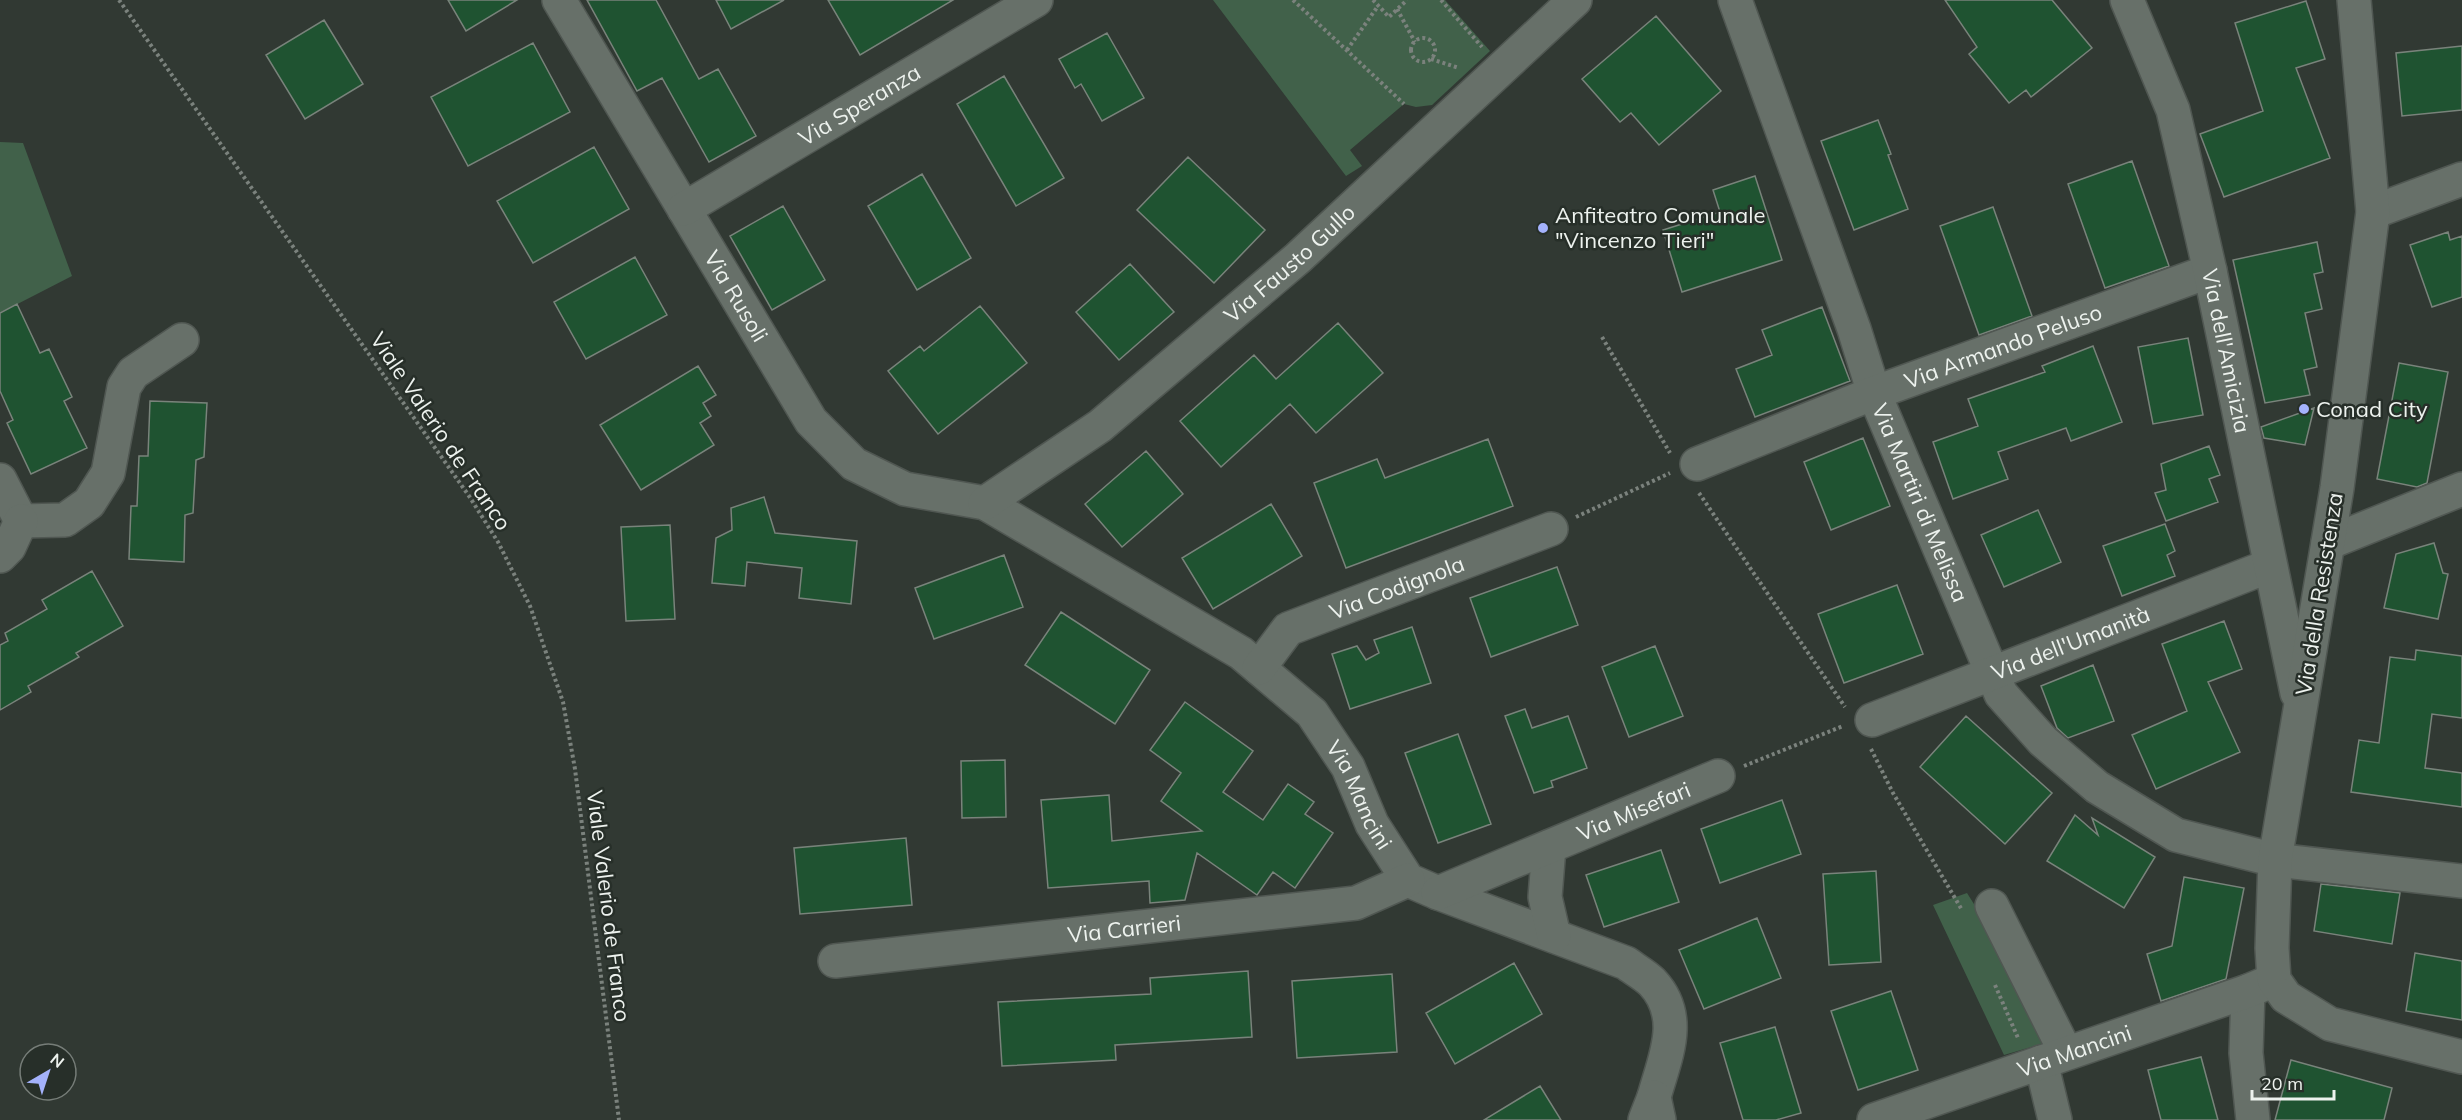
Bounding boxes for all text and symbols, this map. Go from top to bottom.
street label: Via Speranza [793,58,925,152]
street label: Via Fausto Gullo [1218,198,1361,329]
place label: Anfiteatro Comunale "Vincenzo Tieri" [1555,201,1765,254]
marker: Anfiteatro Comunale "Vincenzo Tieri" [1536,221,1550,235]
street label: Via Rusoli [698,245,774,347]
street label: Via dell'Amicizia [2196,266,2257,435]
street label: Via Armando Peluso [1901,298,2106,395]
street label: Viale Valerio de Franco [364,327,518,535]
place label: Conad City [2316,395,2428,423]
street label: Via Martiri di Melissa [1866,399,1975,606]
marker: Conad City [2297,402,2311,416]
street label: Via della Resistenza [2289,491,2349,697]
street label: Via Codignola [1325,549,1468,626]
street label: Via dell'Umanità [1987,600,2154,686]
street label: Via Mancini [1320,735,1399,855]
street label: Via Misefari [1573,775,1695,847]
street label: Viale Valerio de Franco [581,789,637,1023]
street label: Via Carrieri [1066,909,1182,949]
street label: Via Mancini [2014,1018,2135,1083]
north arrow [18,1042,78,1102]
text: N [46,1049,68,1072]
scale bar [2252,1063,2334,1101]
text: 20 m [2261,1072,2303,1095]

